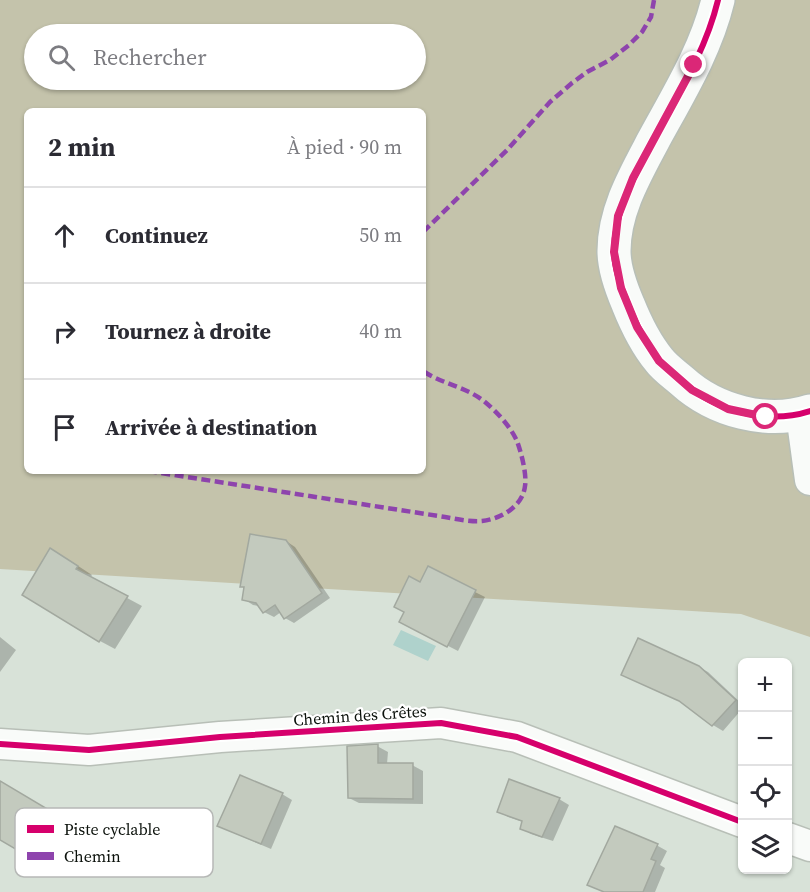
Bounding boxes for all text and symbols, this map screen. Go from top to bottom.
search box [24,24,426,90]
icon: search [45,41,78,74]
text: Rechercher [93,42,207,72]
route end [680,51,706,77]
text: 2 min [48,129,115,165]
text: À pied · 90 m [287,133,402,161]
icon: ahead [48,219,81,252]
text: Continuez [105,220,208,250]
text: 50 m [359,221,402,249]
icon: right [48,315,81,348]
text: Tournez à droite [105,316,271,346]
text: 40 m [359,317,402,345]
route start [752,403,778,429]
icon: arrive [48,411,81,444]
text: Arrivée à destination [105,412,317,442]
map controls [738,658,792,874]
button: + [738,658,792,712]
street label: Chemin des Crêtes [293,699,427,731]
button: − [738,712,792,766]
button: locate [738,766,792,820]
legend [15,808,213,877]
text: Piste cyclable [64,818,160,840]
button: layers [738,820,792,874]
text: Chemin [64,845,121,867]

